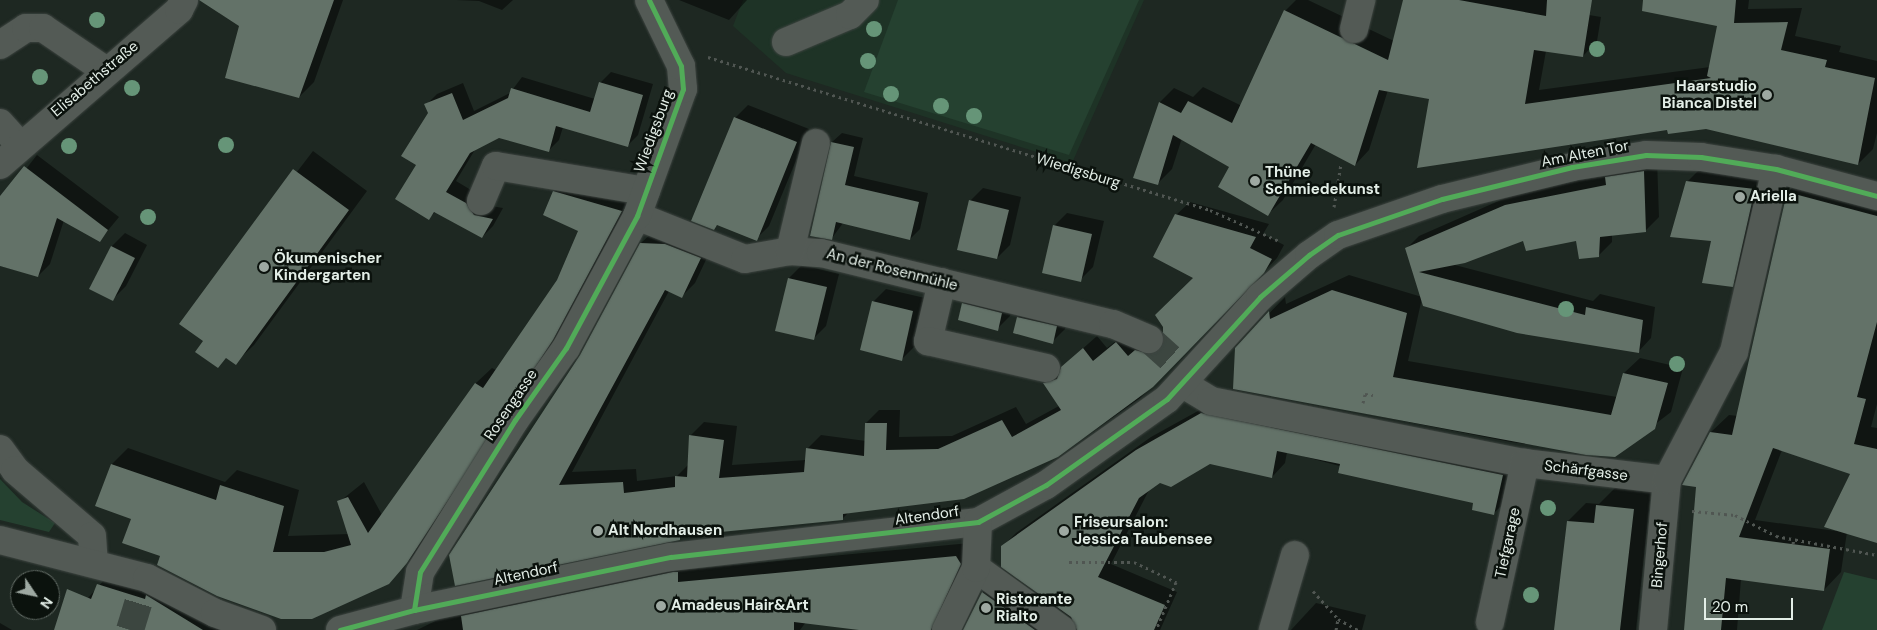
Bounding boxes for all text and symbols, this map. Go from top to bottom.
street label: Elisabethstraße [48,37,142,121]
place label: Haarstudio Bianca Distel [1662,77,1757,112]
street label: Wiedigsburg [631,87,677,175]
marker: Haarstudio Bianca Distel [1761,89,1773,101]
street label: Am Alten Tor [1540,137,1630,171]
street label: Wiedigsburg [1034,150,1122,192]
place label: Thüne Schmiedekunst [1265,163,1380,198]
marker: Thüne Schmiedekunst [1249,175,1261,187]
place label: Ariella [1750,188,1797,206]
marker: Ariella [1734,191,1746,203]
street label: An der Rosenmühle [825,245,959,295]
place label: Ökumenischer Kindergarten [274,249,382,284]
marker: Ökumenischer Kindergarten [258,261,270,273]
street label: Rosengasse [481,366,541,444]
street label: Schärfgasse [1543,457,1629,485]
street label: Altendorf [894,503,960,529]
street label: Tiefgarage [1492,506,1524,580]
place label: Friseursalon: Jessica Taubensee [1074,513,1212,548]
street label: Bingerhof [1648,521,1672,589]
place label: Alt Nordhausen [608,522,722,540]
marker: Alt Nordhausen [592,525,604,537]
marker: Friseursalon: Jessica Taubensee [1058,525,1070,537]
street label: Altendorf [492,558,560,590]
north arrow [10,570,60,620]
scale bar [1707,588,1796,620]
place label: Ristorante Rialto [996,590,1072,625]
text: N [36,594,57,612]
place label: Amadeus Hair&Art [671,597,809,615]
text: 20 m [1712,597,1748,617]
marker: Amadeus Hair&Art [655,600,667,612]
marker: Ristorante Rialto [980,602,992,614]

